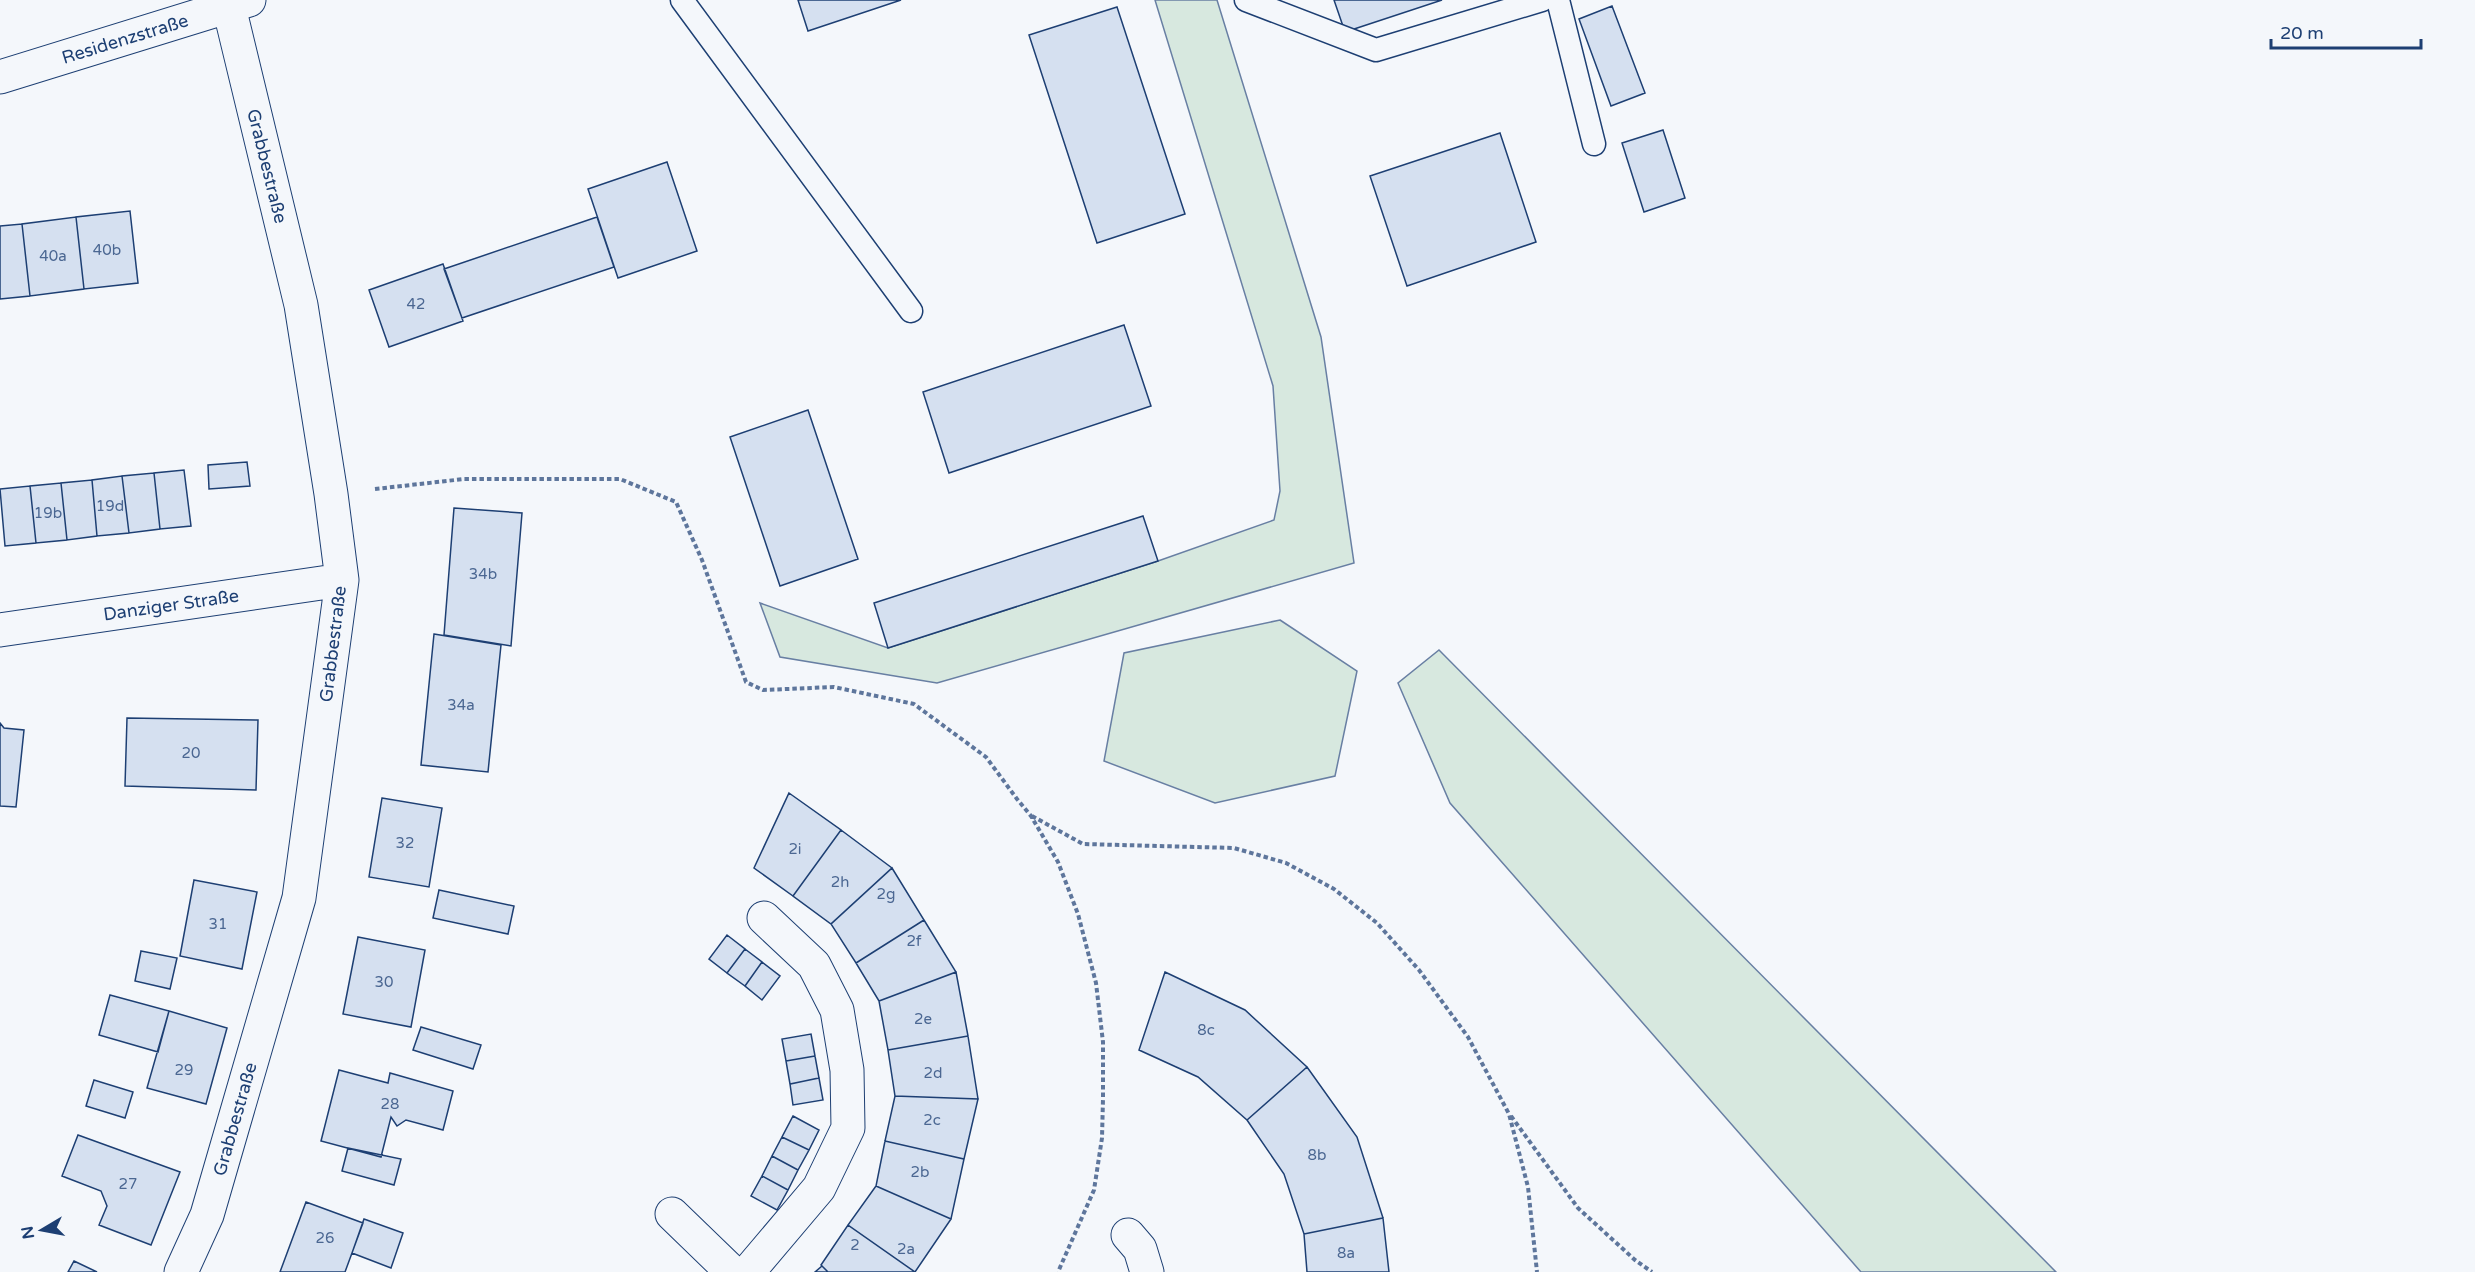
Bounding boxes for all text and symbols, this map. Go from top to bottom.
street label: Residenzstraße [59,9,191,69]
scale bar [2271,12,2421,50]
text: 20 m [2280,22,2324,44]
street label: Grabbestraße [242,107,292,225]
house number: 40b [93,241,121,259]
house number: 40a [39,247,67,265]
house number: 42 [407,295,425,313]
house number: 19d [96,497,124,515]
house number: 19b [34,504,62,522]
house number: 34b [469,565,497,583]
street label: Danziger Straße [102,585,240,625]
street label: Grabbestraße [315,585,351,703]
house number: 34a [447,696,475,714]
house number: 20 [182,744,200,762]
house number: 32 [396,834,414,852]
house number: 2i [788,840,802,858]
house number: 2h [831,873,849,891]
house number: 2g [877,885,895,903]
house number: 31 [209,915,227,933]
house number: 2f [906,932,922,950]
house number: 30 [375,973,393,991]
house number: 2e [914,1010,932,1028]
house number: 8c [1197,1021,1215,1039]
street label: Grabbestraße [208,1060,262,1178]
house number: 29 [175,1061,193,1079]
house number: 2d [924,1064,942,1082]
house number: 28 [381,1095,399,1113]
house number: 2c [923,1111,941,1129]
house number: 8b [1308,1146,1326,1164]
house number: 2b [911,1163,929,1181]
house number: 27 [119,1175,137,1193]
north arrow [12,1200,72,1260]
text: N [17,1224,39,1240]
house number: 26 [316,1229,334,1247]
house number: 2 [850,1236,860,1254]
house number: 2a [897,1240,915,1258]
house number: 8a [1337,1244,1355,1262]

